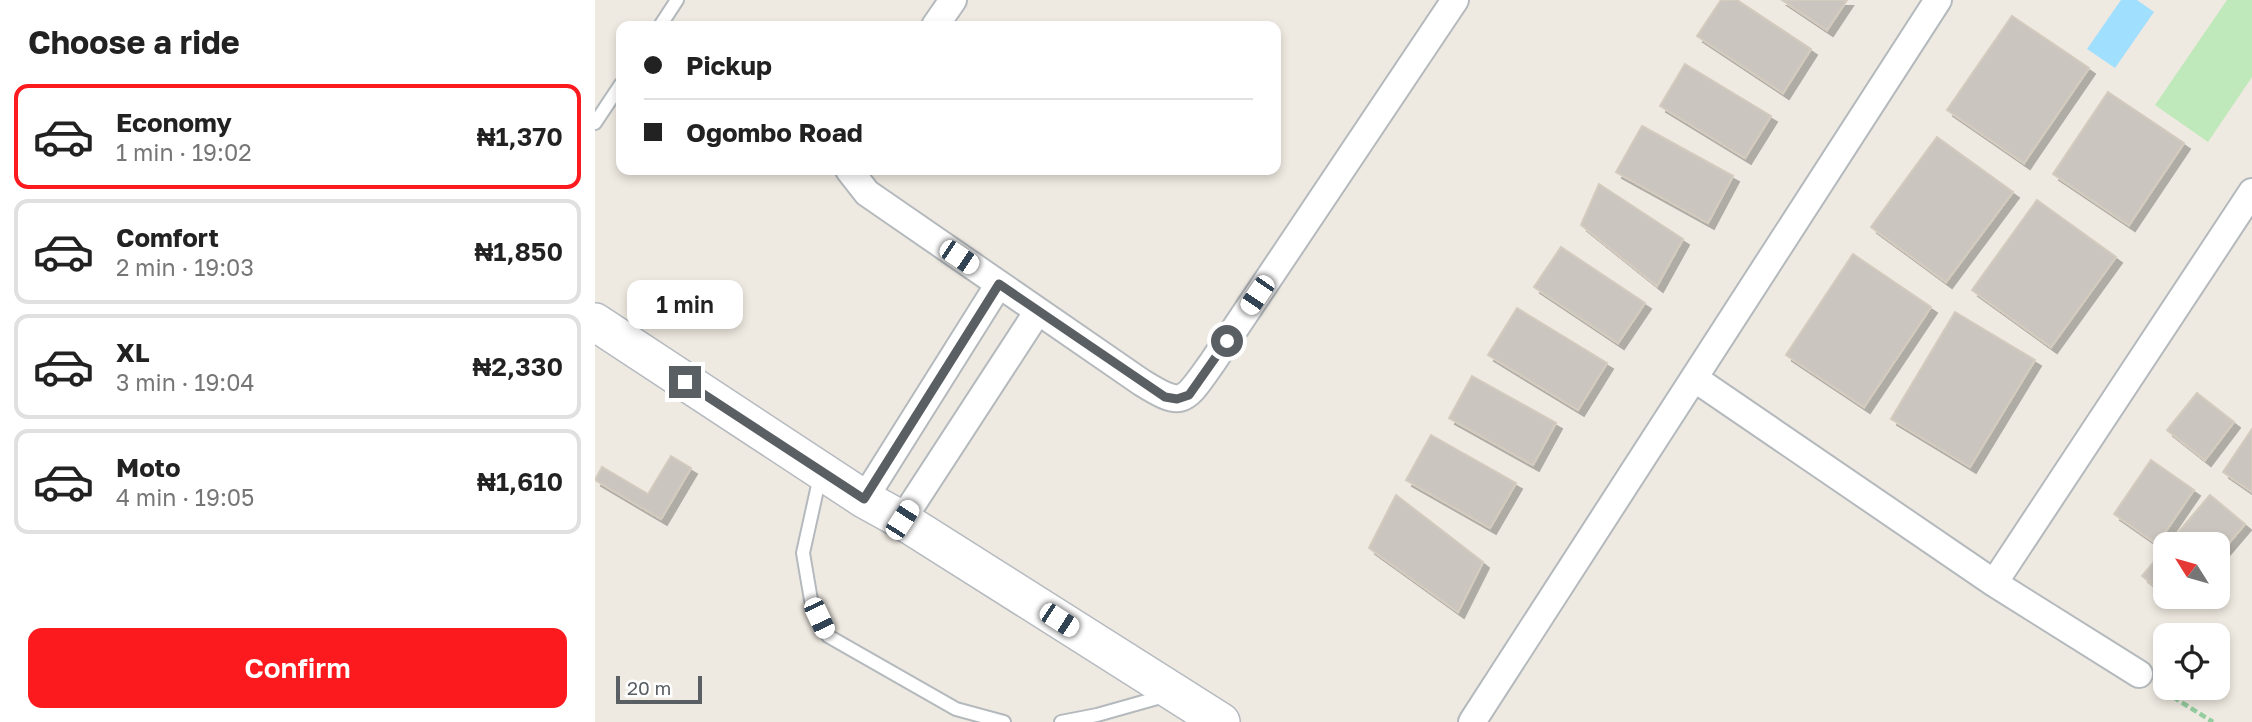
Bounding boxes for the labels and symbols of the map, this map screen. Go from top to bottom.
car [936,237,983,277]
car [1237,272,1278,318]
callout: 1 min [627,280,743,330]
route start [1211,325,1243,357]
route end [669,366,701,398]
car [882,497,923,543]
north arrow [2153,532,2229,609]
car [801,595,838,641]
car [1036,600,1083,640]
scale bar [616,673,702,705]

